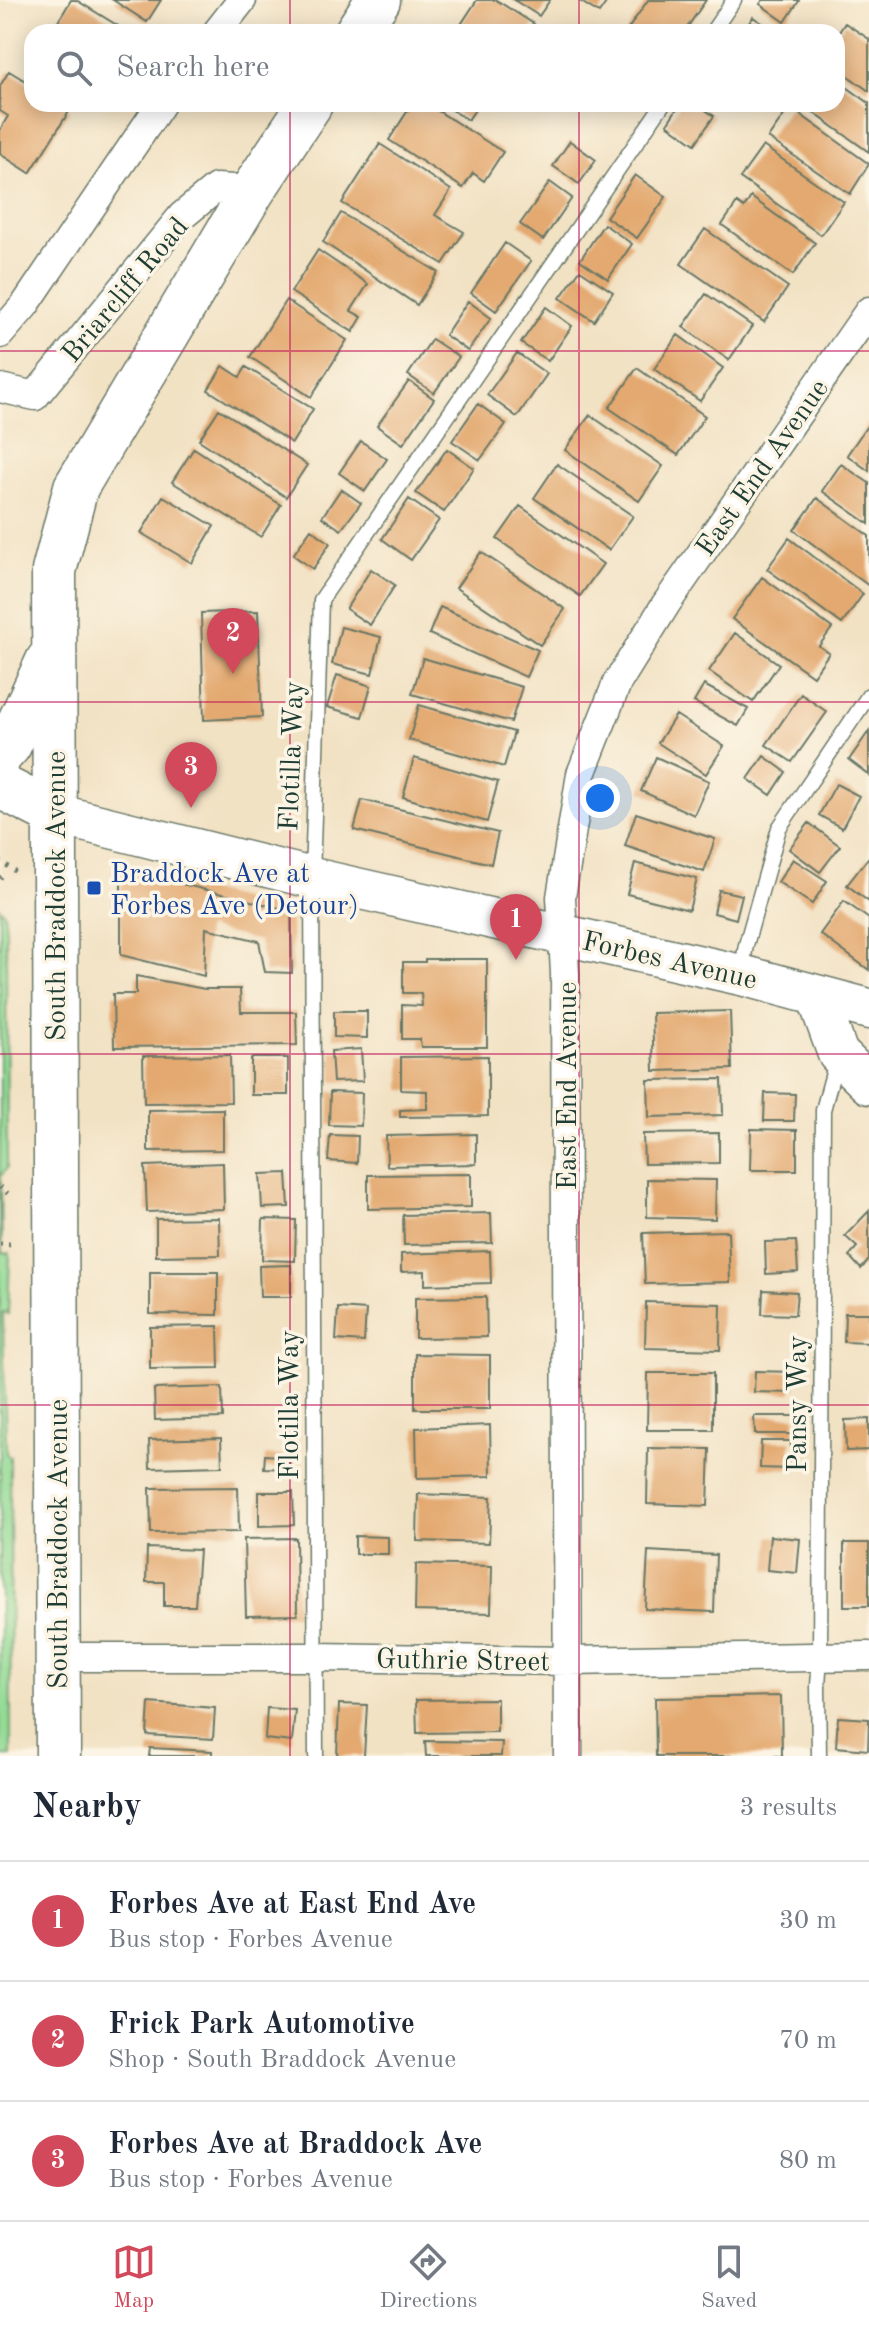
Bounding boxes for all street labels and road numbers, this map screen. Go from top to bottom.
street label: Briarcliff Road [58,213,195,369]
street label: East End Avenue [692,375,835,562]
street label: Flotilla Way [276,680,310,832]
street label: South Braddock Avenue [44,751,72,1041]
street label: Forbes Avenue [579,928,759,996]
street label: East End Avenue [555,982,583,1190]
street label: Flotilla Way [277,1330,305,1480]
street label: Pansy Way [785,1335,813,1473]
street label: South Braddock Avenue [46,1399,74,1689]
street label: Guthrie Street [376,1646,550,1678]

